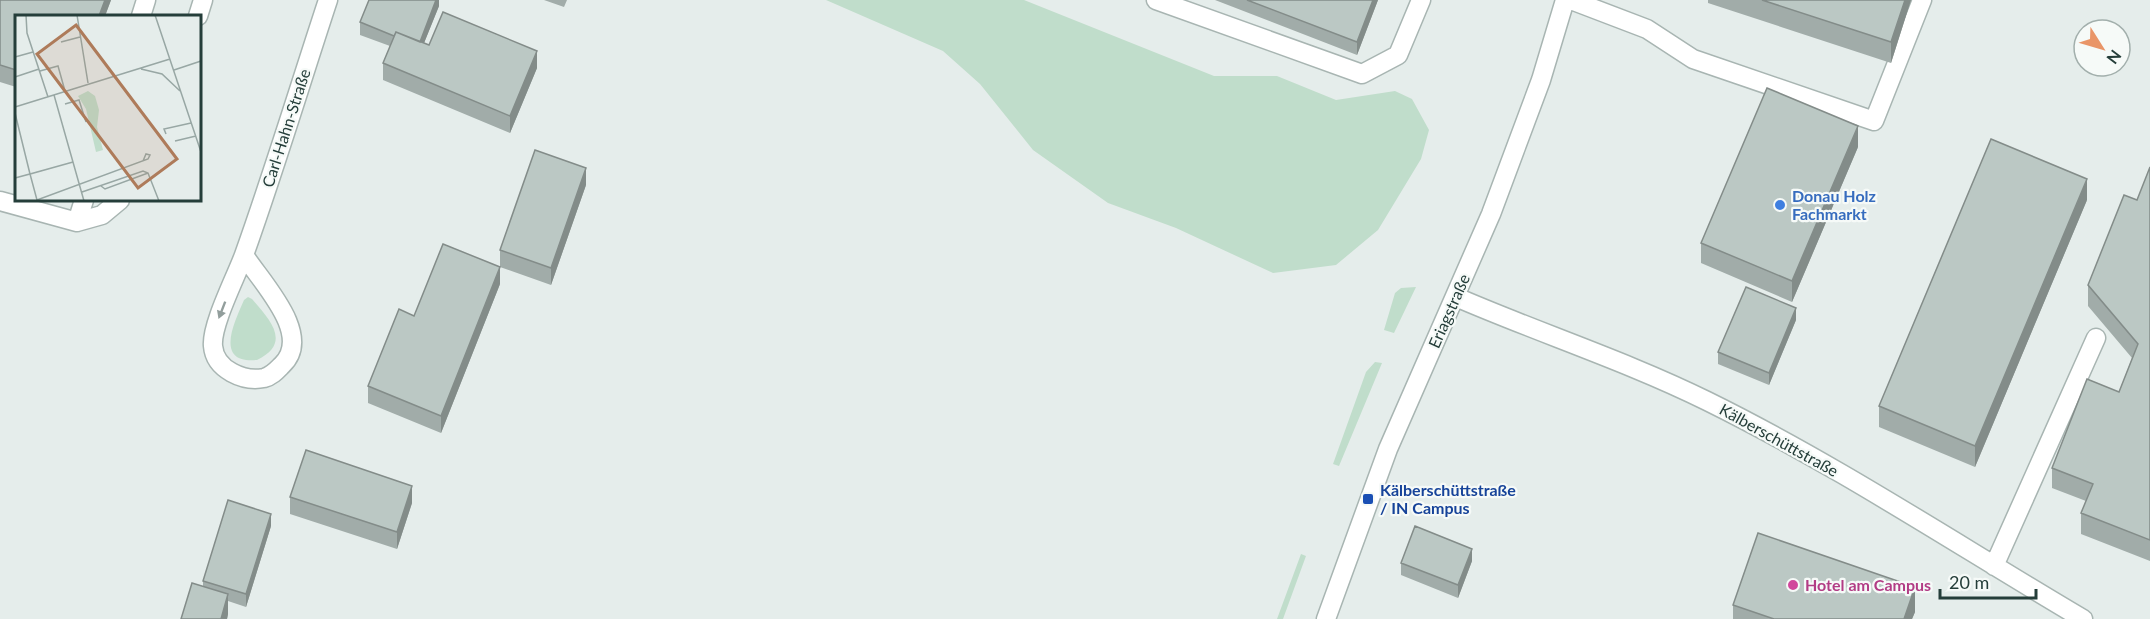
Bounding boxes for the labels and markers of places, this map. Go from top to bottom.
place label: Donau Holz Fachmarkt [1792,186,1876,223]
marker: Donau Holz Fachmarkt [1773,198,1787,212]
place label: Kälberschüttstraße / IN Campus [1380,480,1516,517]
marker: Kälberschüttstraße / IN Campus [1361,492,1375,506]
place label: Hotel am Campus [1805,575,1931,594]
marker: Hotel am Campus [1786,578,1800,592]

